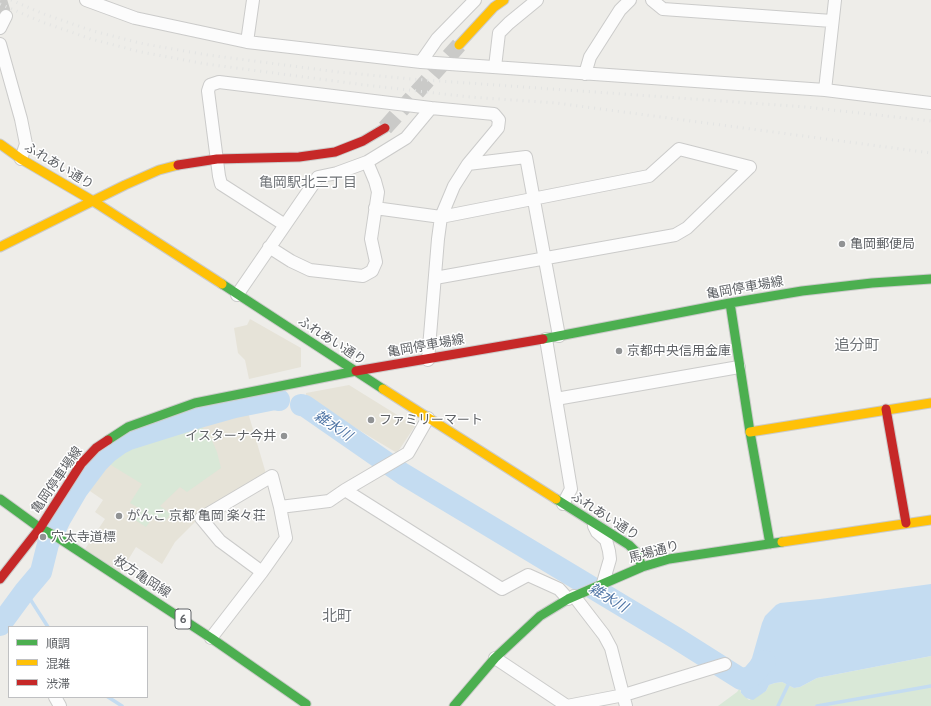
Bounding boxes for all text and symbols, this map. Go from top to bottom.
street label: ふれあい通り [22,139,96,193]
district label: 亀岡駅北三丁目 [259,175,357,191]
place label: 亀岡郵便局 [850,236,915,252]
marker: 亀岡郵便局 [837,239,847,249]
street label: 亀岡停車場線 [705,274,785,302]
street label: ふれあい通り [295,313,369,369]
street label: 亀岡停車場線 [386,332,466,360]
district label: 追分町 [835,337,879,355]
place label: 京都中央信用金庫 [627,343,731,359]
marker: 京都中央信用金庫 [614,346,624,356]
water label: 雑水川 [311,407,355,445]
place label: ファミリーマート [379,412,483,428]
marker: ファミリーマート [366,415,376,425]
place label: イスターナ今井 [185,428,276,444]
marker: イスターナ今井 [279,431,289,441]
street label: 亀岡停車場線 [28,444,86,516]
street label: ふれあい通り [568,488,642,544]
place label: がんこ 京都 亀岡 楽々荘 [127,508,266,524]
marker: がんこ 京都 亀岡 楽々荘 [114,511,124,521]
place label: 穴太寺道標 [51,529,116,545]
marker: 穴太寺道標 [38,532,48,542]
street label: 馬場通り [627,538,681,566]
street label: 枚方亀岡線 [110,553,174,601]
water label: 雑水川 [586,580,630,616]
district label: 北町 [322,608,352,626]
road number: 6 [175,609,191,629]
legend [8,626,148,698]
text: 順調 [46,636,70,651]
text: 混雑 [46,656,70,671]
text: 渋滞 [46,676,70,691]

